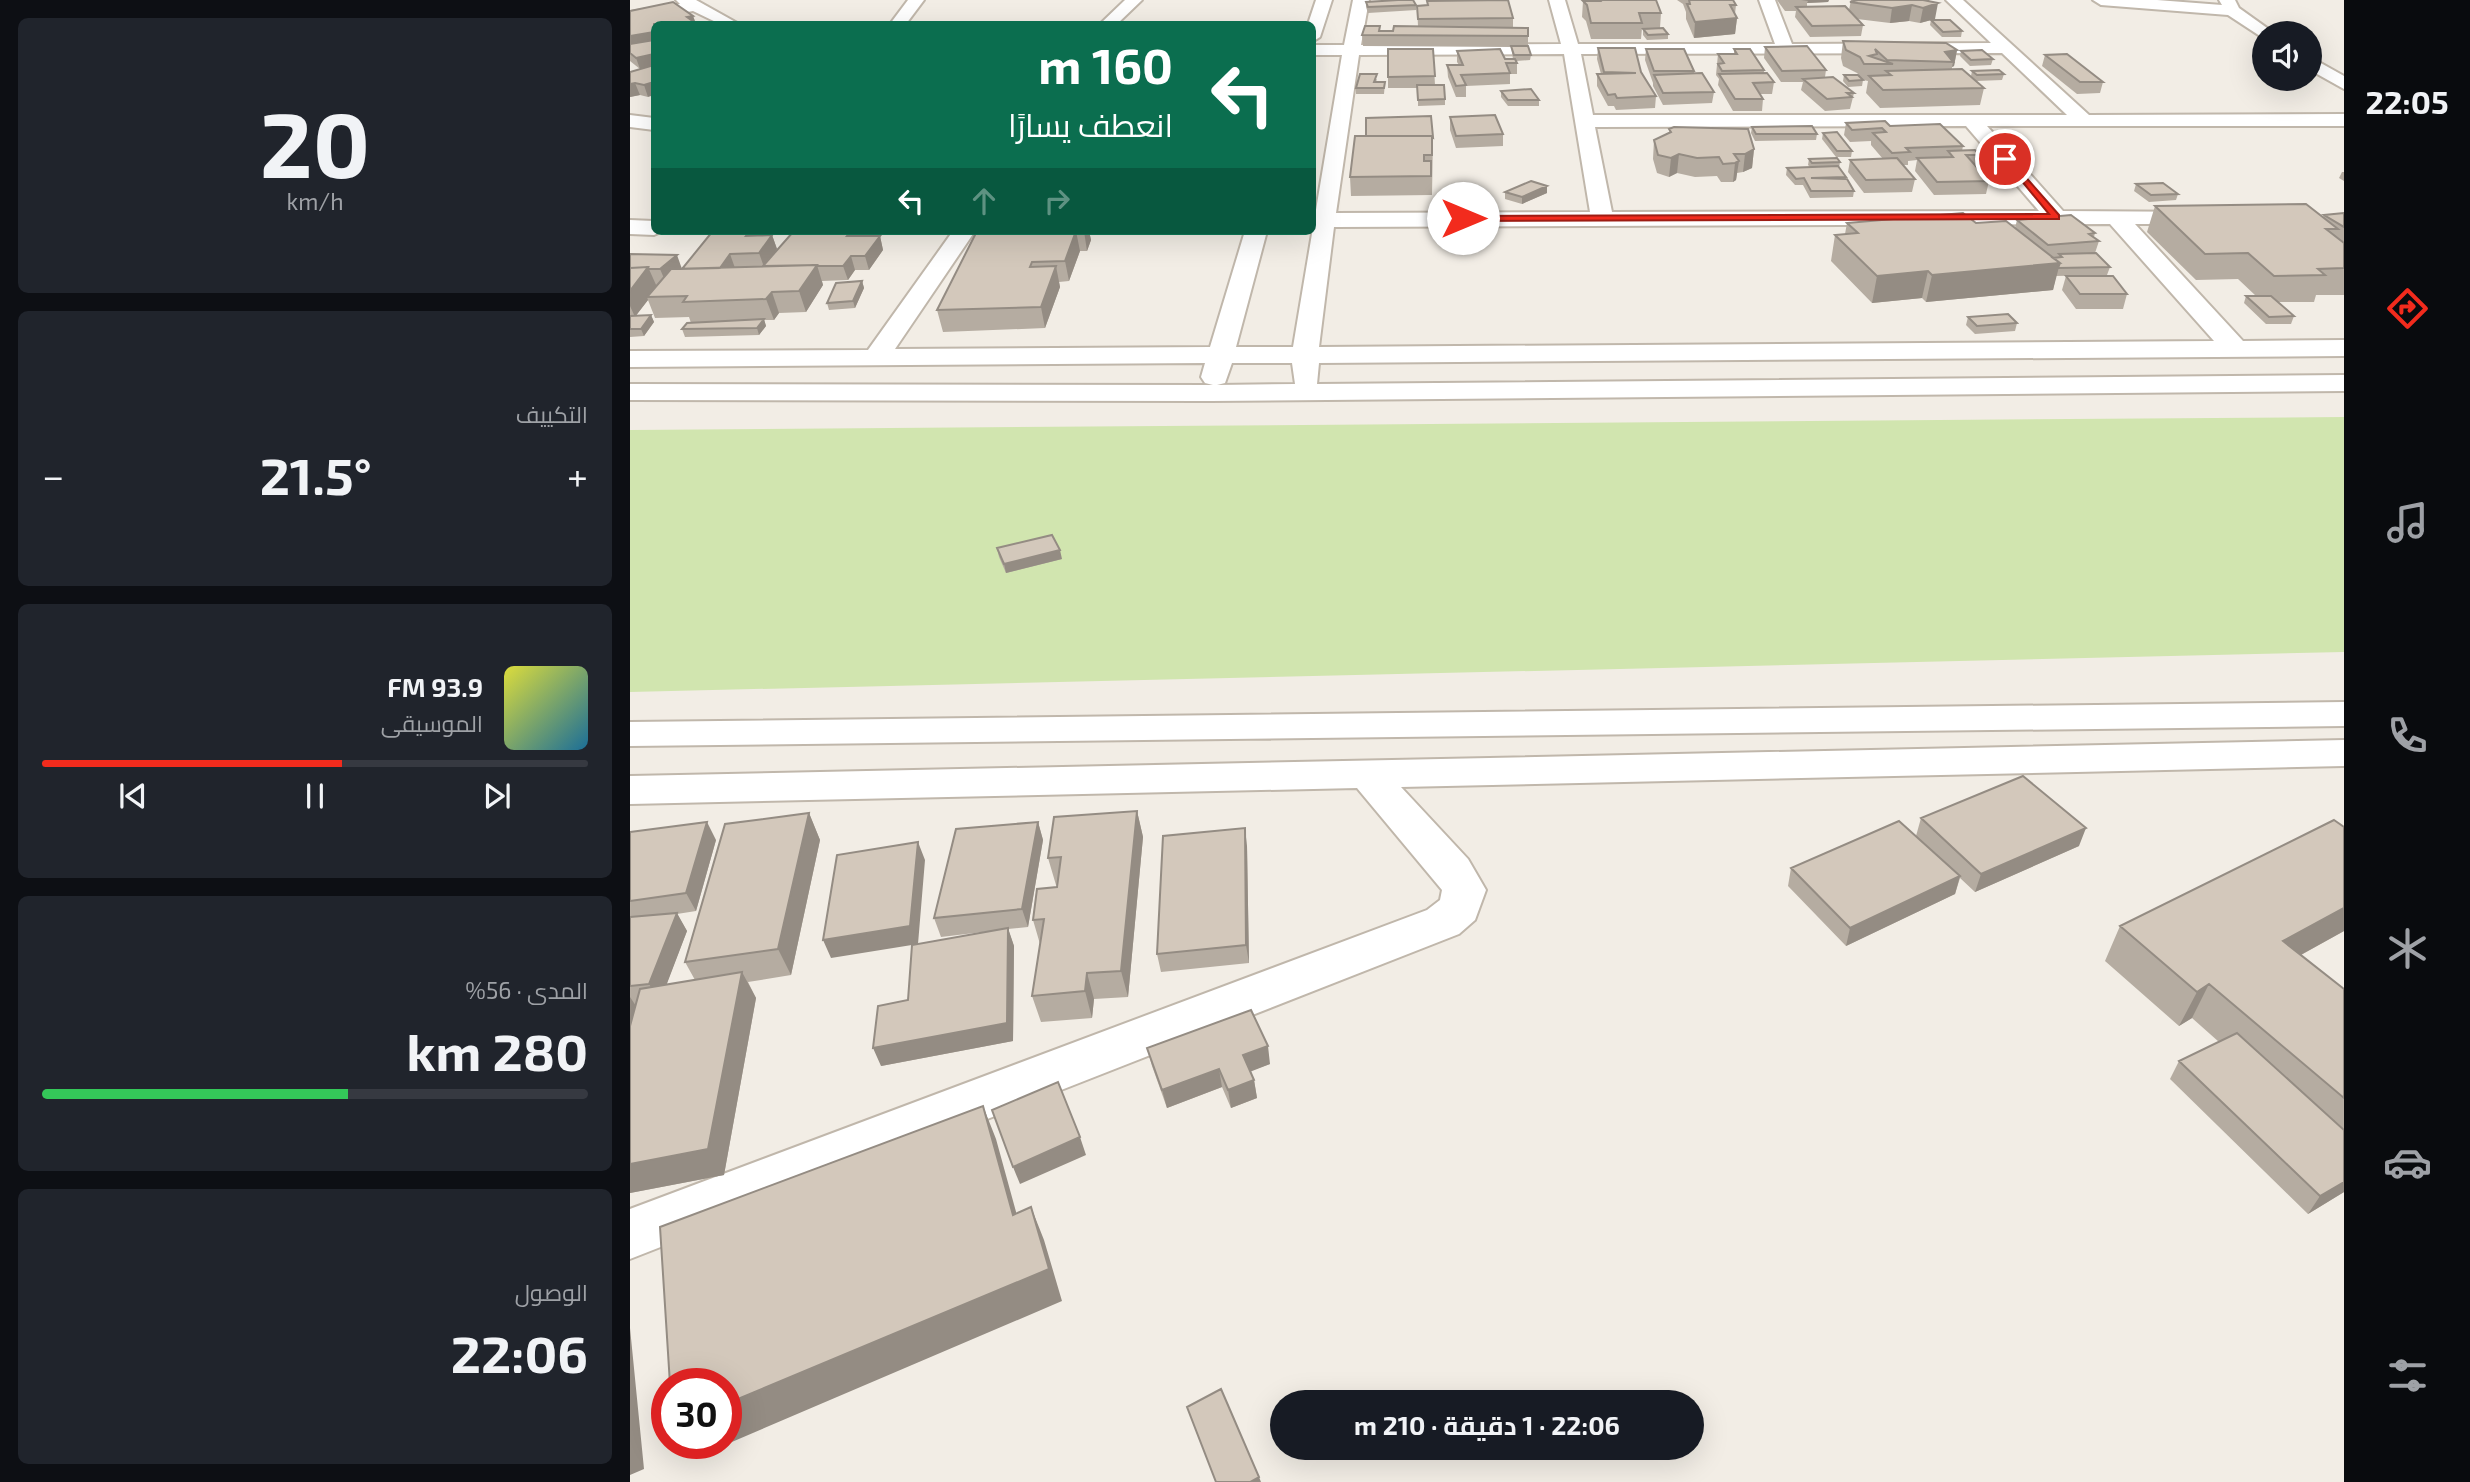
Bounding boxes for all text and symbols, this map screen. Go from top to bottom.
map controls [2252,21,2322,91]
button: sound [2252,21,2322,91]
text: 160 m [1038,35,1173,94]
icon: left [1197,49,1288,140]
text: 22:05 [2365,82,2449,120]
text: 20 [260,87,370,196]
text: انعطف يسارًا [1008,105,1173,143]
pin [1975,129,2035,189]
icon: arrive [1986,140,2024,178]
position arrow [1426,181,1500,255]
icon: left [892,182,930,220]
icon: ahead [965,182,1003,220]
icon: right [1038,182,1076,220]
text: km/h [286,187,344,215]
icon: directions [2383,284,2432,333]
text: التكييف [516,400,588,428]
text: 21.5° [260,443,372,505]
text: − [42,452,64,498]
text: + [567,452,588,498]
icon: music [2383,498,2432,547]
text: 93.9 FM [387,671,483,702]
text: الموسيقى [381,709,483,737]
icon: phone [2383,711,2432,760]
icon: previous [114,777,152,815]
icon: pause [296,777,334,815]
icon: next [478,777,516,815]
icon: climate [2383,924,2432,973]
text: المدى · 56% [465,976,588,1004]
text: 280 km [406,1019,588,1081]
icon: car [2383,1138,2432,1187]
text: الوصول [515,1278,588,1306]
text: 22:06 [451,1321,588,1383]
icon: filters [2383,1351,2432,1400]
speed limit sign: 30 [651,1368,742,1459]
text: 22:06 · 1 دقيقة · 210 m [1354,1409,1620,1440]

